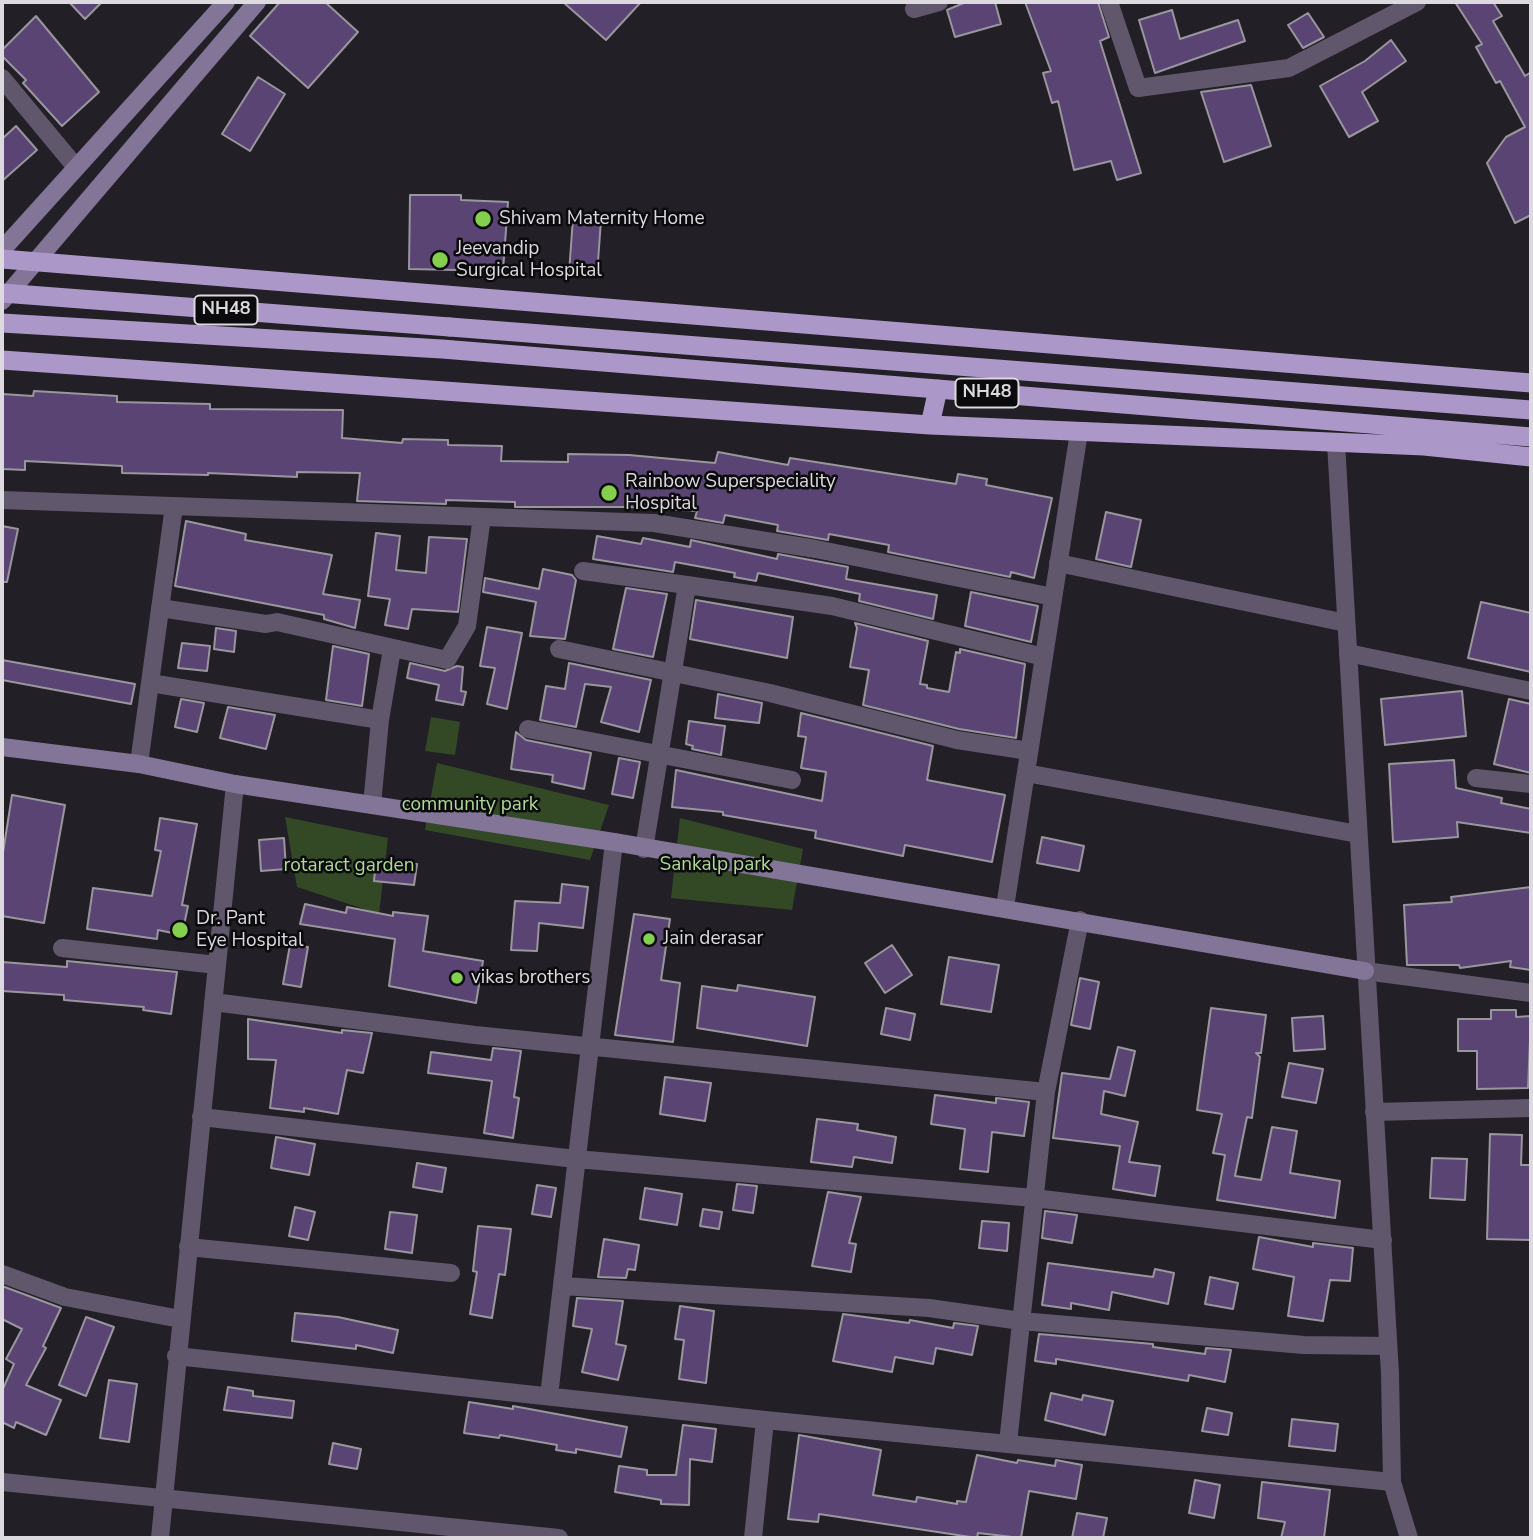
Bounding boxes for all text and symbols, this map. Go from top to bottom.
place label: Shivam Maternity Home [499,208,704,230]
marker: Shivam Maternity Home [473,209,493,229]
place label: Jeevandip Surgical Hospital [456,238,602,282]
marker: Jeevandip Surgical Hospital [430,250,450,270]
road number: NH48 [194,296,258,324]
road number: NH48 [956,379,1018,408]
place label: Rainbow Superspeciality Hospital [625,471,836,515]
marker: Rainbow Superspeciality Hospital [599,483,619,503]
park label: community park [402,794,538,816]
park label: Sankalp park [659,854,771,876]
park label: rotaract garden [284,855,414,877]
place label: Dr. Pant Eye Hospital [196,908,304,952]
marker: Dr. Pant Eye Hospital [170,920,190,940]
place label: Jain derasar [663,928,763,950]
marker: Jain derasar [641,931,657,947]
place label: vikas brothers [471,967,590,989]
marker: vikas brothers [449,970,465,986]

